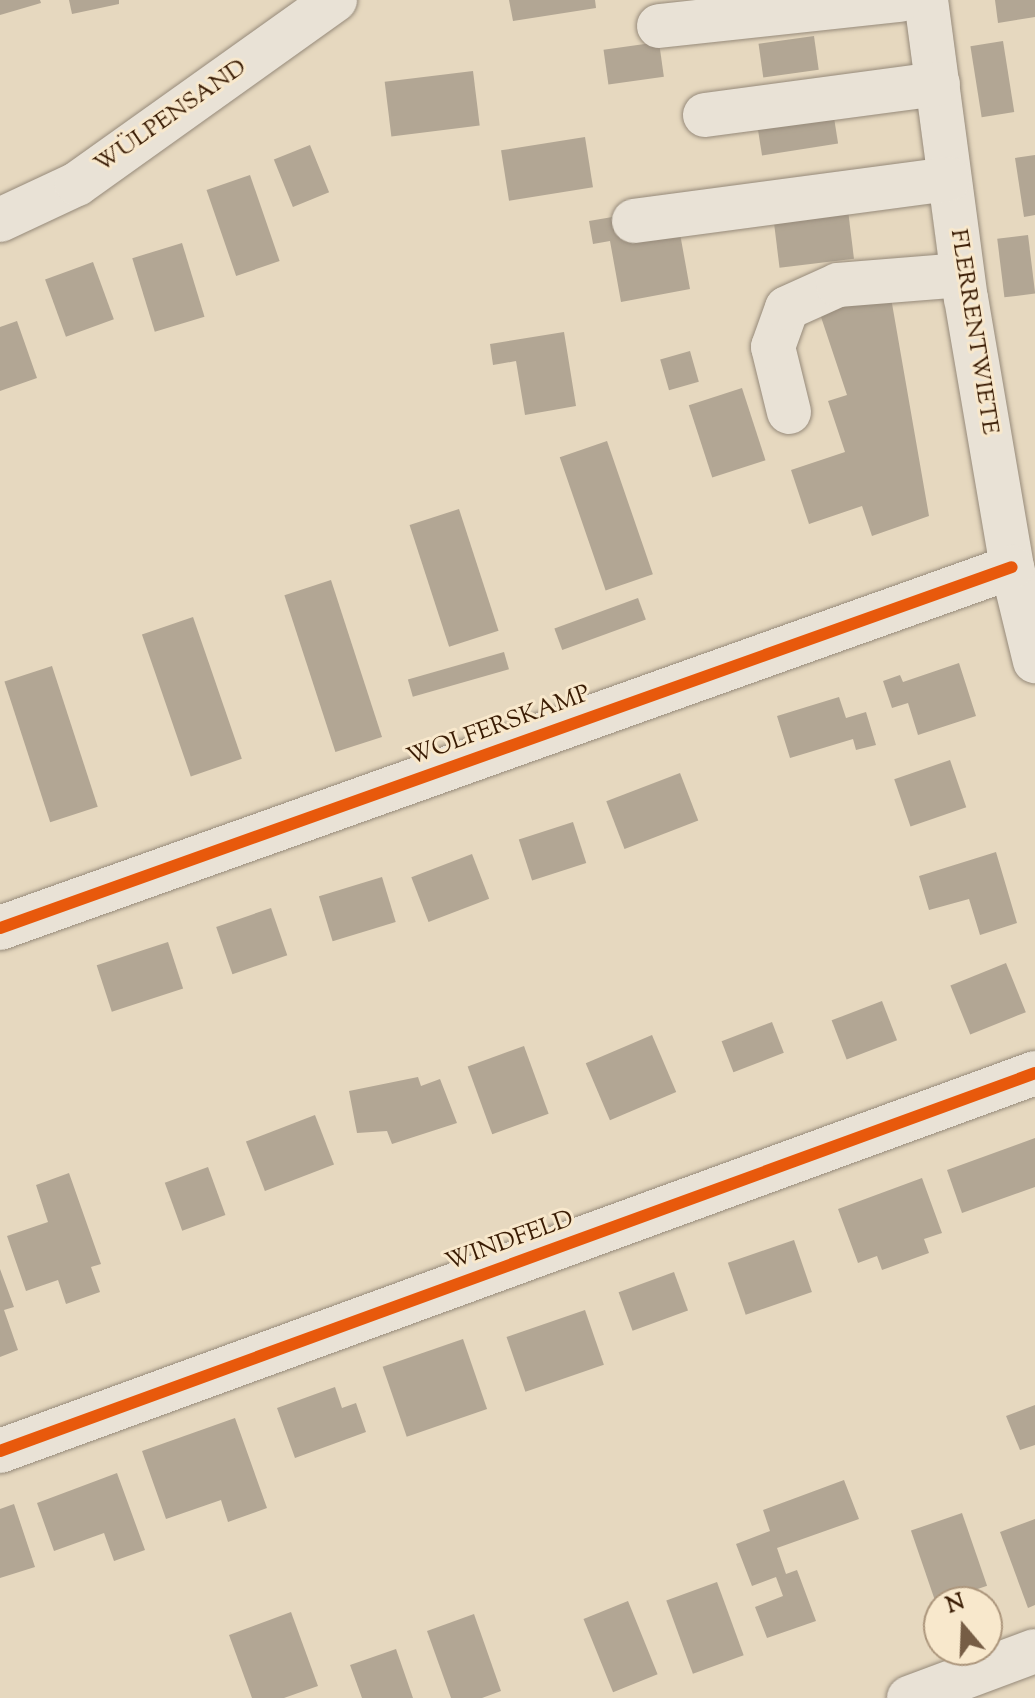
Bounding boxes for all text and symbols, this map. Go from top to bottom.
street label: WÜLPENSAND [89,54,253,180]
street label: FLERRENTWIETE [943,227,1003,437]
street label: WOLFERSKAMP [404,681,594,773]
street label: WINDFELD [442,1206,578,1278]
north arrow [923,1586,1003,1666]
text: N [942,1587,969,1623]

